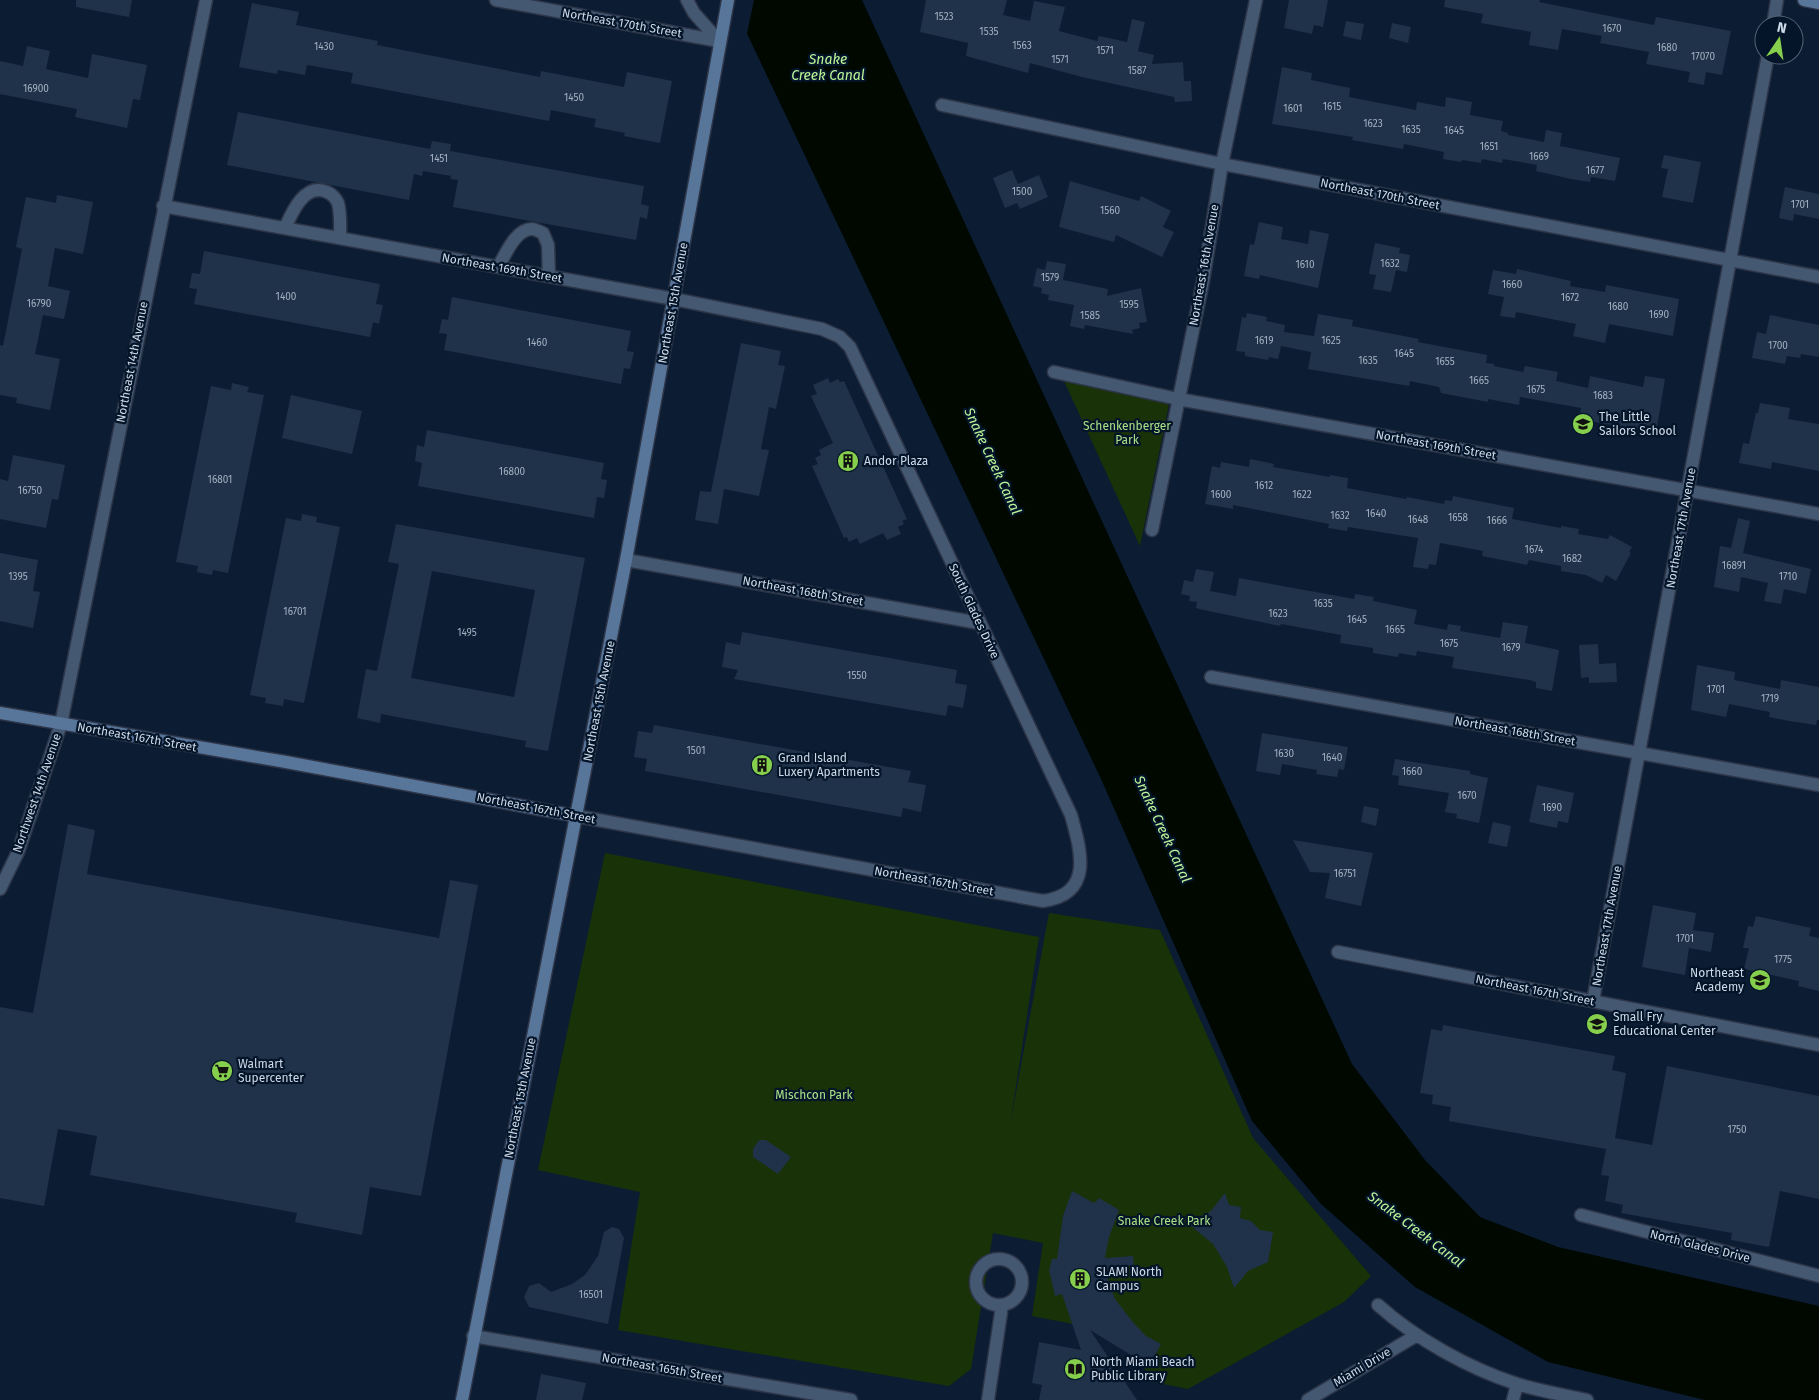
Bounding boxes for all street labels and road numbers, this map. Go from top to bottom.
street label: Northeast 170th Street [561,6,684,41]
street label: Northeast 170th Street [1319,176,1442,213]
street label: Northeast 16th Avenue [1186,203,1222,327]
street label: Northeast 15th Avenue [655,241,691,365]
street label: Northeast 169th Street [441,251,564,286]
street label: Northeast 14th Avenue [113,300,151,424]
street label: Northeast 169th Street [1375,428,1498,463]
street label: Northeast 17th Avenue [1664,467,1698,589]
street label: South Glades Drive [946,561,1002,661]
street label: Northeast 168th Street [741,573,865,609]
street label: Northeast 15th Avenue [580,639,618,763]
street label: Northeast 168th Street [1453,713,1577,749]
street label: Northeast 167th Street [76,720,198,755]
street label: Northwest 14th Avenue [10,731,64,855]
street label: Northeast 167th Street [475,790,597,827]
street label: Northeast 167th Street [873,864,995,899]
street label: Northeast 17th Avenue [1590,865,1624,987]
street label: Northeast 167th Street [1474,972,1596,1009]
street label: Northeast 15th Avenue [501,1036,539,1160]
street label: North Glades Drive [1649,1227,1751,1265]
street label: Miami Drive [1331,1344,1393,1390]
street label: Northeast 165th Street [601,1351,724,1386]

